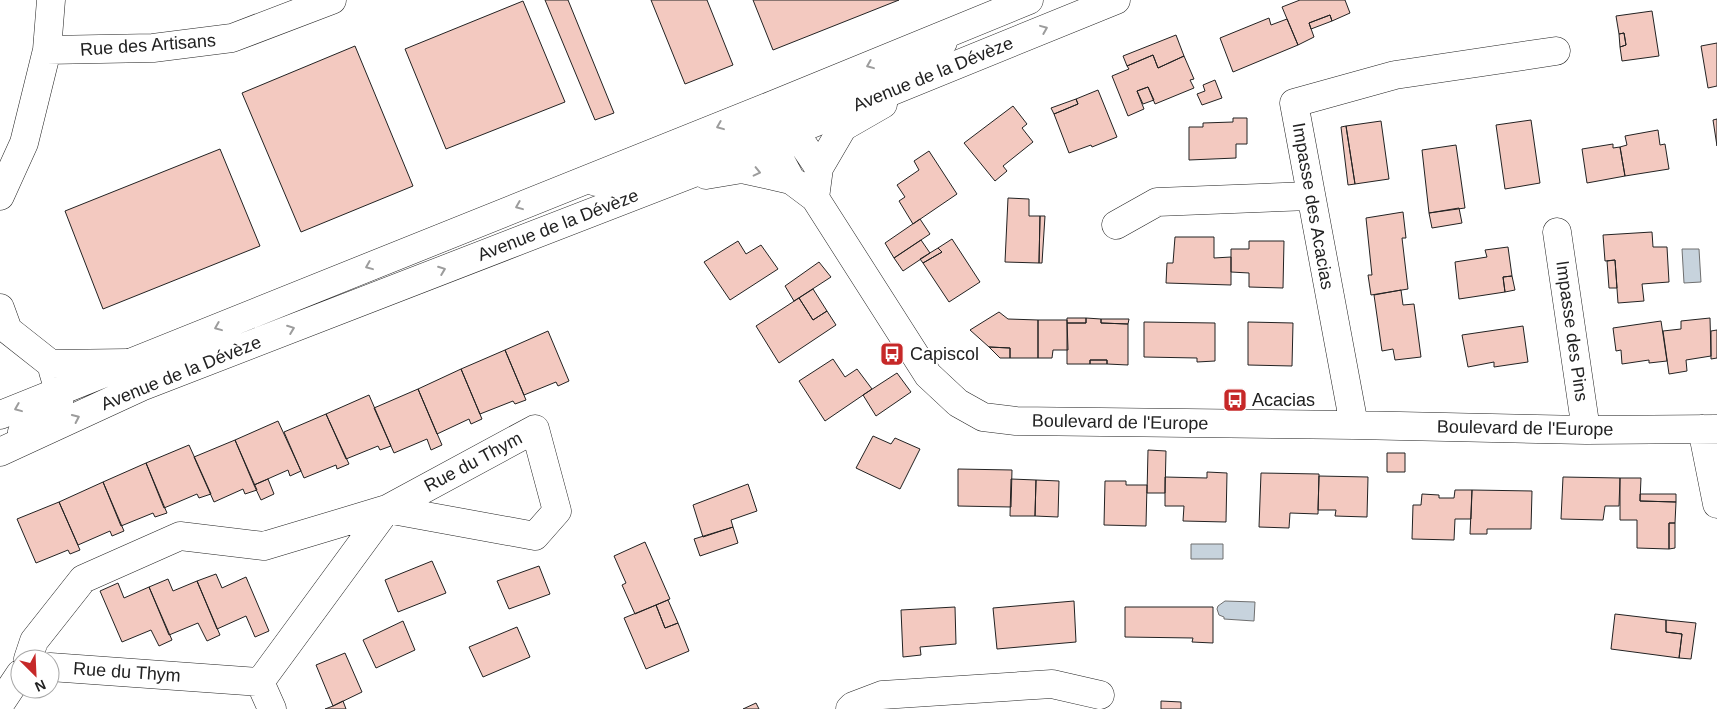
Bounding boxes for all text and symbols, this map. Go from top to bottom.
one-way arrow [1039,25,1048,35]
street label: Rue des Artisans [79,30,217,60]
street label: Avenue de la Dévèze [850,33,1016,115]
one-way arrow [866,59,875,69]
one-way arrow [716,120,724,130]
street label: Impasse des Acacias [1288,121,1338,291]
one-way arrow [753,166,762,177]
street label: Avenue de la Dévèze [475,185,641,265]
one-way arrow [516,200,524,210]
street label: Impasse des Pins [1552,259,1592,403]
one-way arrow [365,261,373,271]
one-way arrow [438,266,446,276]
one-way arrow [214,321,223,331]
one-way arrow [286,325,295,335]
street label: Avenue de la Dévèze [98,332,264,414]
bus stop icon: Capiscol [879,341,905,367]
place label: Capiscol [910,344,979,364]
bus stop icon: Acacias [1222,387,1248,413]
place label: Acacias [1252,390,1315,410]
one-way arrow [15,402,23,412]
street label: Boulevard de l'Europe [1032,410,1208,434]
one-way arrow [71,413,80,424]
street label: Boulevard de l'Europe [1437,416,1613,440]
street label: Rue du Thym [421,428,525,496]
north arrow [10,649,60,699]
street label: Rue du Thym [73,658,181,686]
text: N [32,677,48,695]

